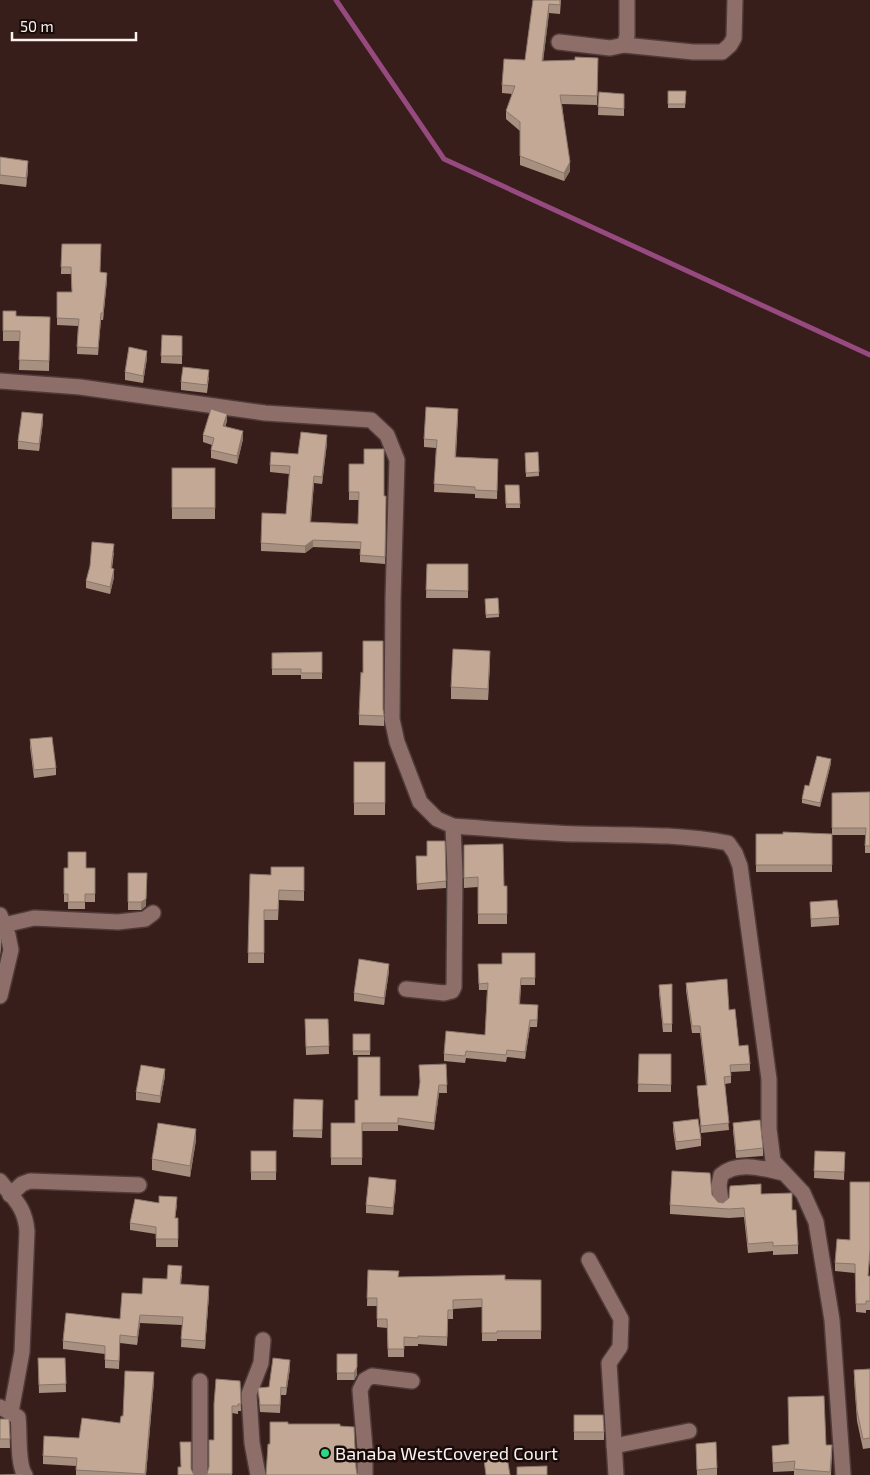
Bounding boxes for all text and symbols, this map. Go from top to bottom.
scale bar [12,10,136,42]
text: 50 m [20,17,54,35]
place label: Banaba WestCovered Court [335,1442,558,1464]
marker: Banaba WestCovered Court [319,1447,331,1459]

